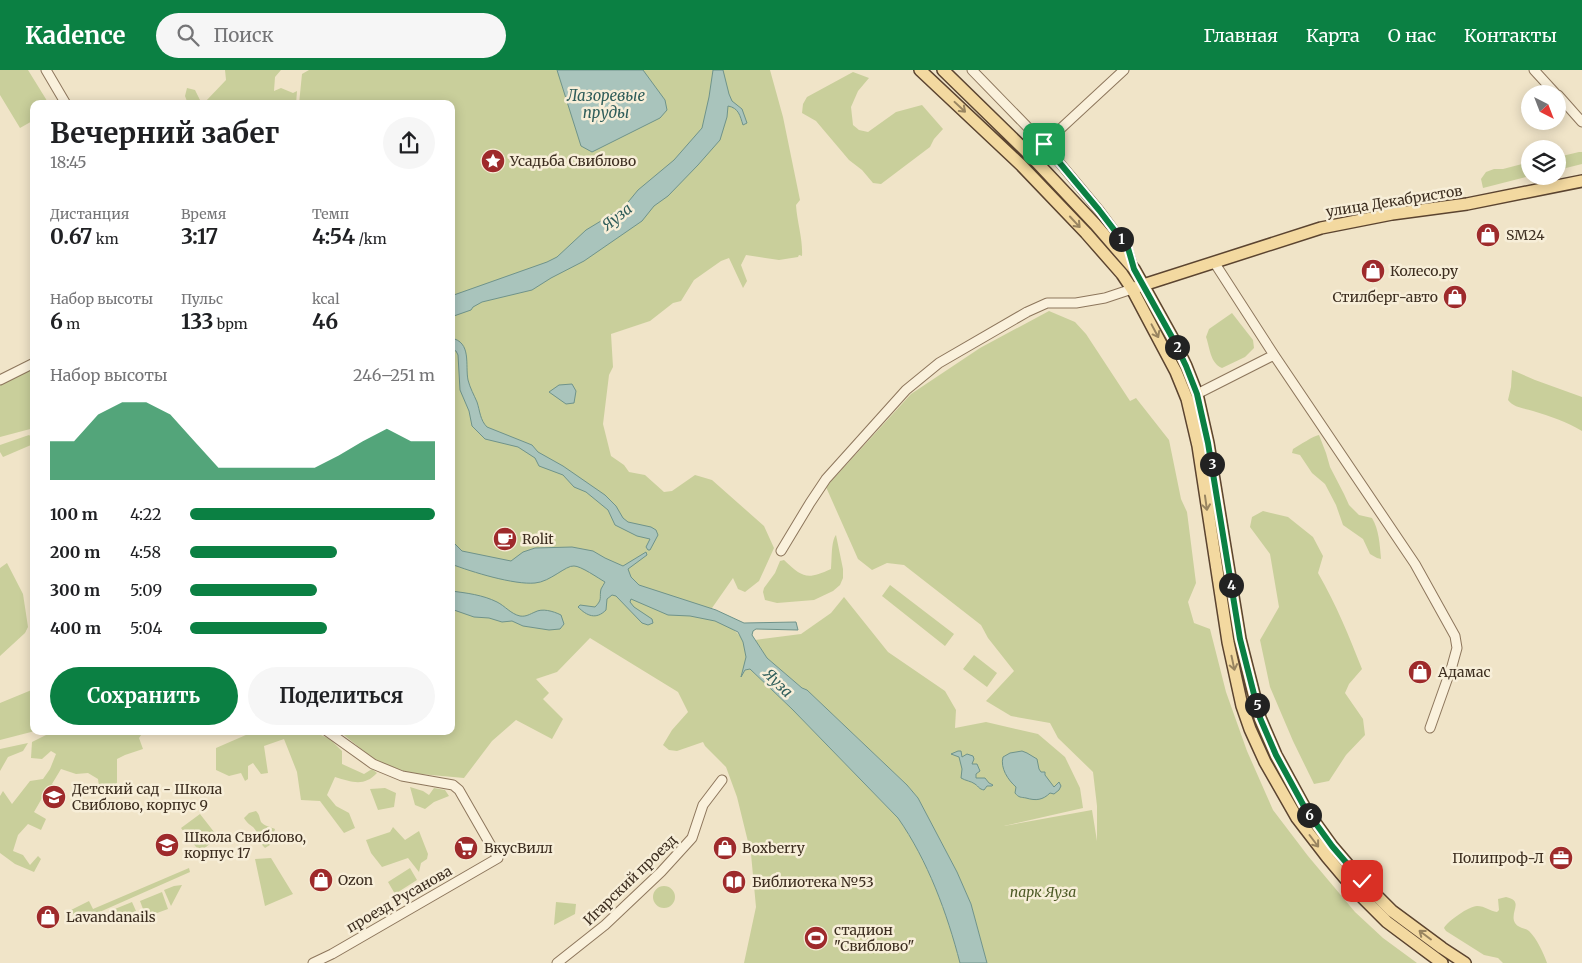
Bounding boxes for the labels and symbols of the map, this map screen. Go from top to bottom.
north arrow [1521,85,1566,130]
water label: Лазоревые пруды [566,86,645,122]
one-way arrow [954,101,966,113]
pin [1023,123,1065,165]
place icon: Усадьба Свиблово [480,148,506,174]
place label: Усадьба Свиблово [509,152,636,170]
street label: улица Декабристов [1325,181,1463,221]
water label: Яуза [597,199,636,235]
one-way arrow [1069,215,1081,228]
shop icon: SM24 [1475,222,1501,248]
pin: 1 [1108,226,1134,252]
place label: SM24 [1506,226,1545,244]
shop icon: Колесо.ру [1360,258,1386,284]
place label: Колесо.ру [1390,262,1459,280]
shop icon: Стилберг-авто [1442,284,1468,310]
place label: Стилберг-авто [1332,288,1438,306]
one-way arrow [1151,324,1161,338]
pin: 2 [1164,334,1190,360]
pin: 3 [1200,452,1224,476]
one-way arrow [1201,494,1211,510]
cafe icon: Rolit [492,526,518,552]
place label: Rolit [522,530,554,548]
pin: 4 [1218,572,1244,598]
one-way arrow [1228,654,1238,670]
shop icon: Адамас [1407,659,1433,685]
water label: Яуза [759,663,797,701]
place label: Адамас [1437,663,1491,681]
pin: 5 [1244,692,1270,718]
place label: Детский сад - Школа Свиблово, корпус 9 [72,780,223,814]
school or university icon: Детский сад - Школа Свиблово, корпус 9 [41,784,67,810]
pin: 6 [1296,802,1322,828]
place label: Школа Свиблово, корпус 17 [184,828,306,862]
street label: Игарский проезд [580,831,681,929]
school or university icon: Школа Свиблово, корпус 17 [154,832,180,858]
one-way arrow [1309,834,1319,848]
supermarket icon: ВкусВилл [453,835,479,861]
shop icon: Boxberry [712,835,738,861]
place label: ВкусВилл [484,839,553,857]
place label: Boxberry [742,839,806,857]
office icon: Полипроф-Л [1548,845,1574,871]
place label: Полипроф-Л [1452,849,1544,867]
pin [1341,860,1383,902]
street label: проезд Русанова [343,861,455,936]
shop icon: Ozon [308,867,334,893]
library icon: Библиотека №53 [721,869,747,895]
place label: Ozon [338,871,373,889]
place label: Библиотека №53 [752,873,874,891]
park label: парк Яуза [1010,883,1076,901]
shop icon: Lavandanails [35,904,61,930]
place label: Lavandanails [66,908,156,926]
place label: стадион "Свиблово" [834,921,915,955]
sports icon: стадион "Свиблово" [803,925,829,951]
one-way arrow [1419,930,1432,941]

